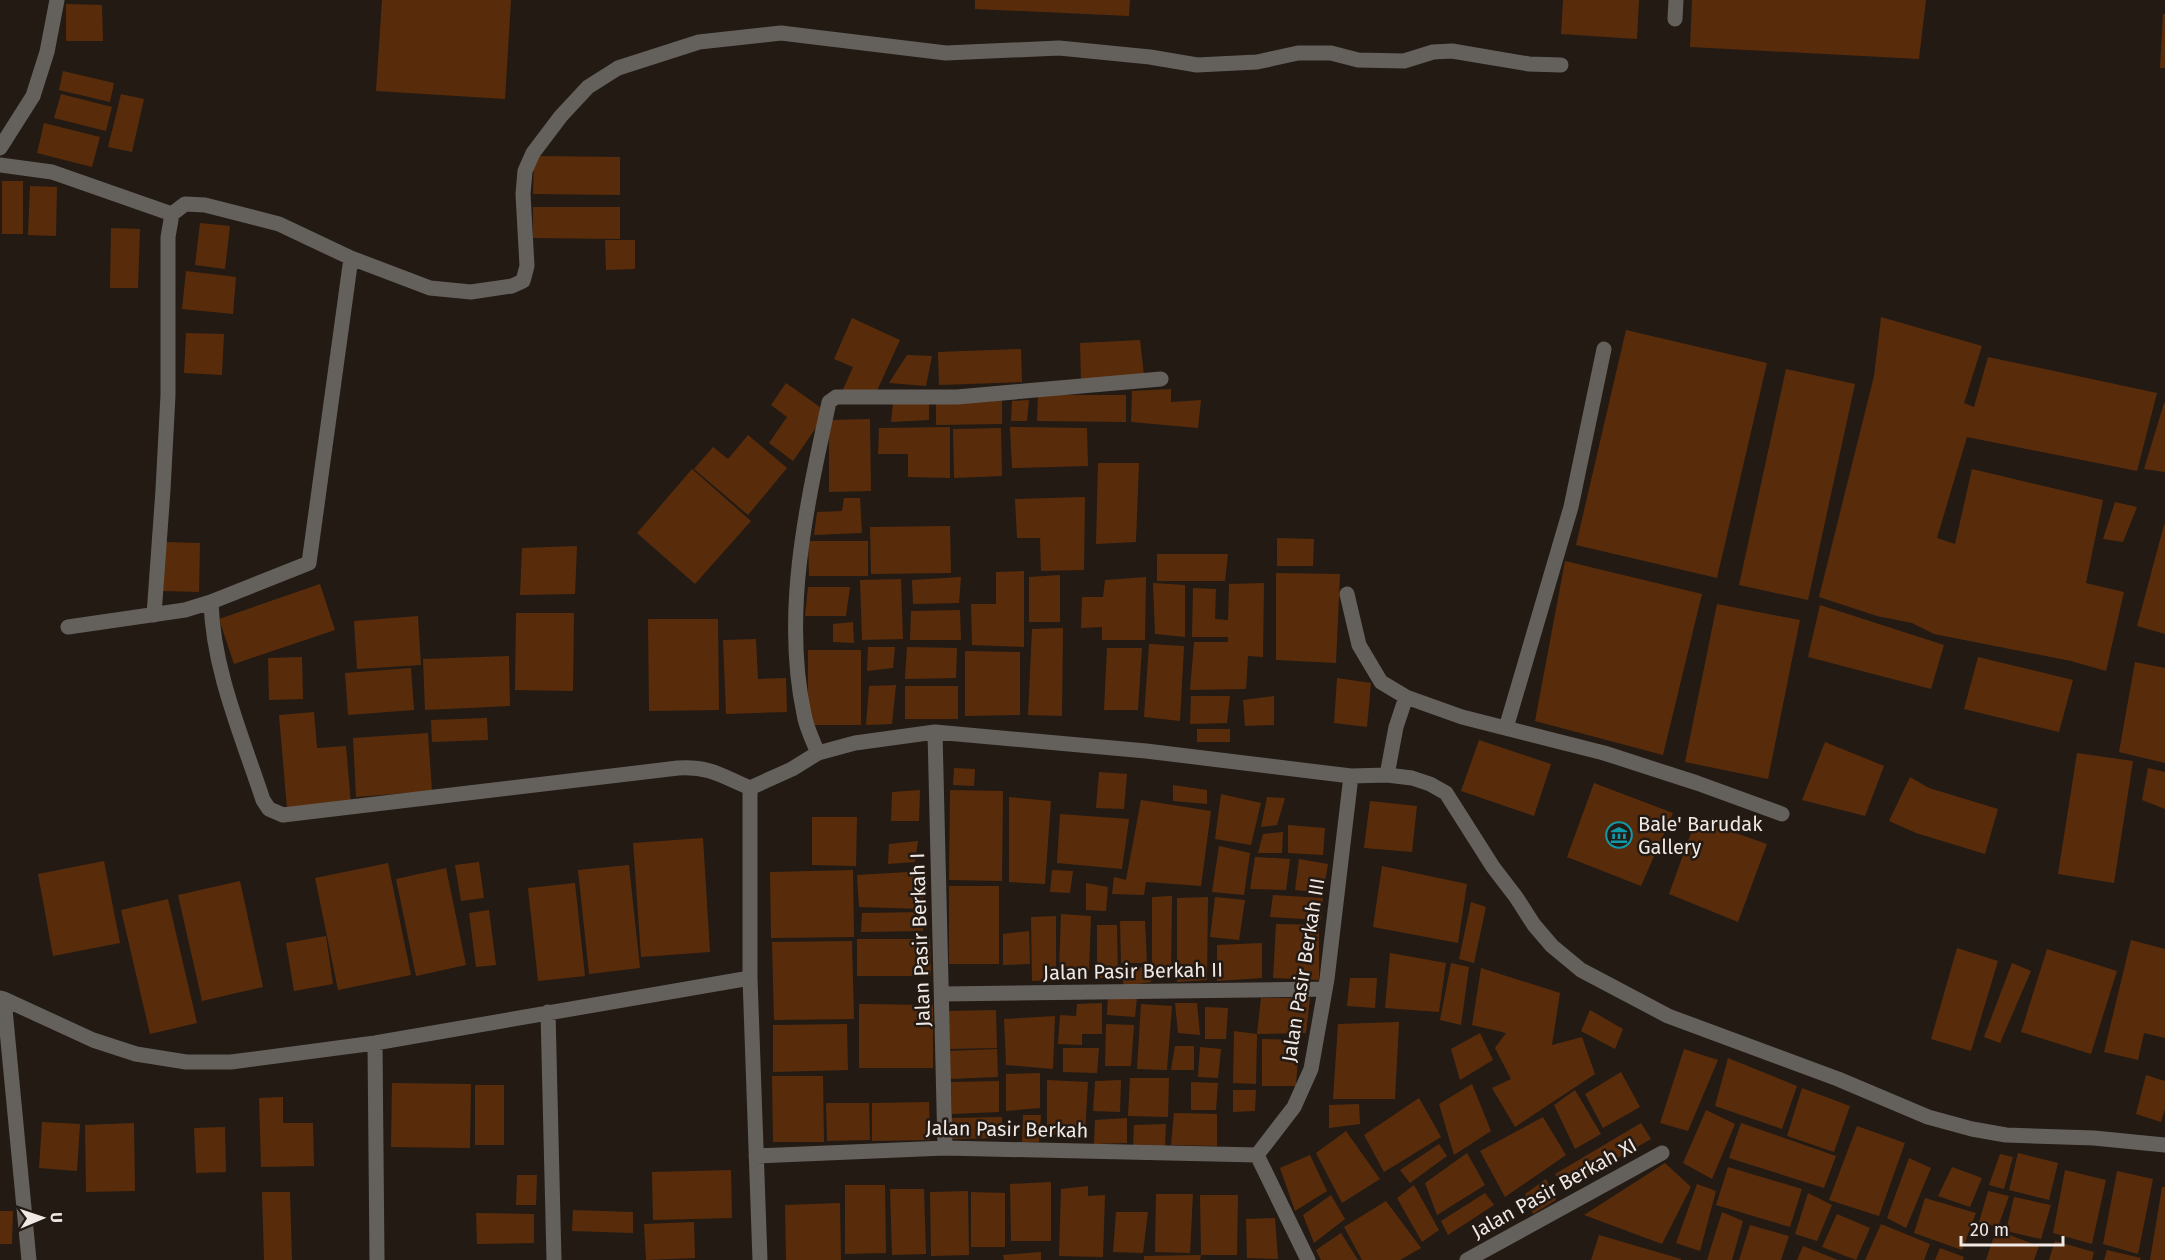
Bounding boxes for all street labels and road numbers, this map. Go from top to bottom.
street label: Jalan Pasir Berkah I [905,853,935,1027]
street label: Jalan Pasir Berkah III [1277,876,1329,1064]
street label: Jalan Pasir Berkah II [1043,957,1223,985]
street label: Jalan Pasir Berkah [925,1116,1089,1142]
street label: Jalan Pasir Berkah XI [1467,1133,1641,1243]

